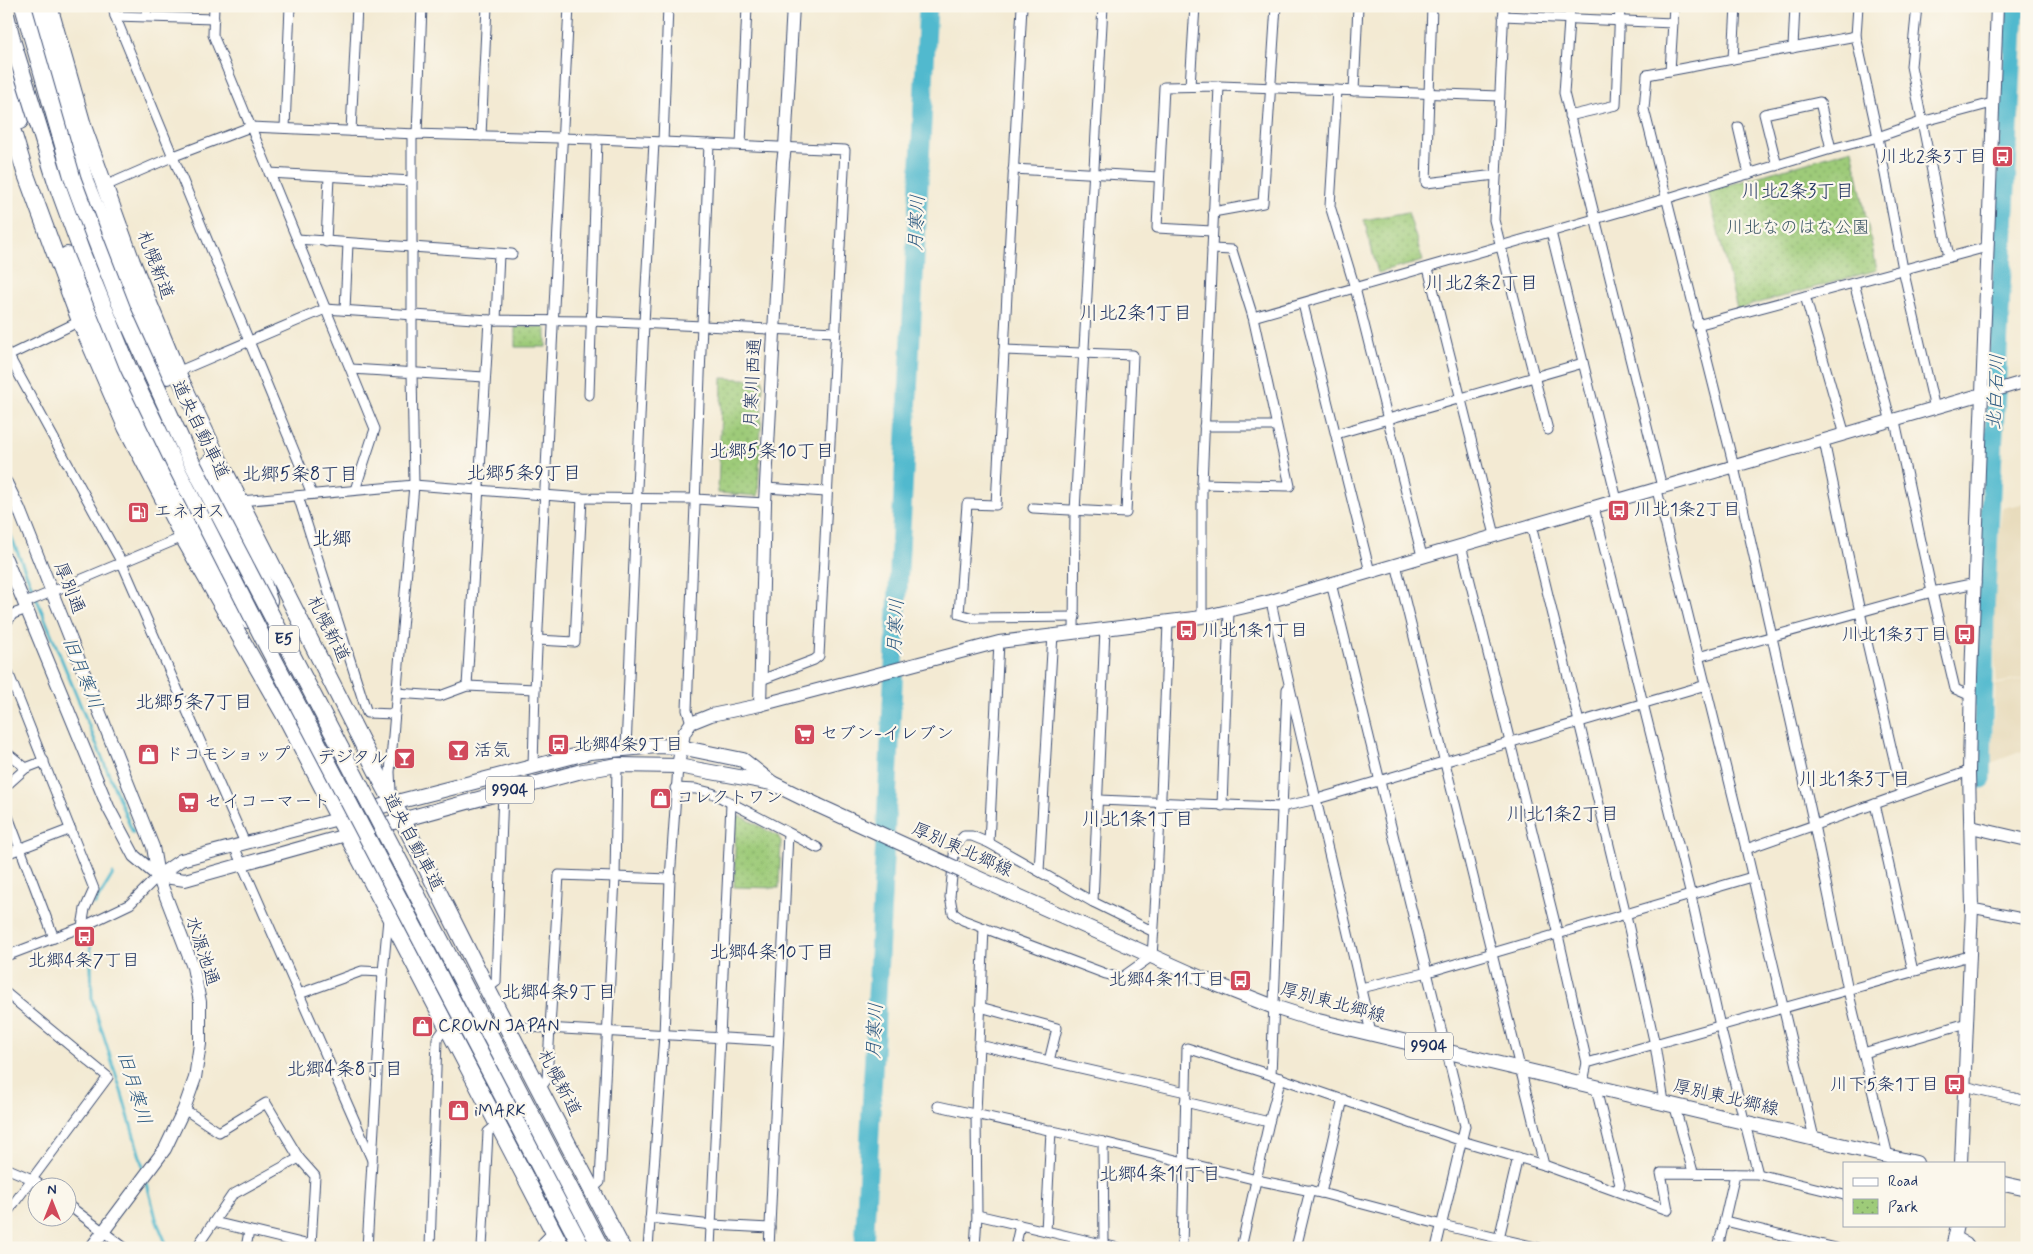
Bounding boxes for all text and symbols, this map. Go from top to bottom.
place label: 川北2条3丁目 [1880,145,1987,169]
bus stop icon: 川北2条3丁目 [1991,145,2015,169]
district label: 川北2条3丁目 [1742,179,1854,204]
water label: 月寒川 [903,194,931,252]
park label: 川北なのはな公園 [1726,216,1870,240]
street label: 札幌新道 [131,227,179,303]
district label: 川北2条2丁目 [1425,271,1539,296]
district label: 川北2条1丁目 [1080,301,1192,326]
street label: 月寒川西通 [739,337,767,429]
water label: 北白石川 [1982,353,2010,431]
street label: 道央自動車道 [166,376,234,484]
district label: 北郷5条10丁目 [709,439,835,464]
district label: 北郷5条9丁目 [466,461,582,486]
district label: 北郷5条8丁目 [241,462,359,487]
bus stop icon: 川北1条2丁目 [1606,498,1630,522]
place label: 川北1条2丁目 [1634,498,1741,522]
fuel station icon: エネオス [126,500,150,524]
place label: エネオス [154,500,225,524]
district label: 北郷 [312,526,352,553]
street label: 厚別通 [48,558,90,618]
street label: 札幌新道 [301,591,355,667]
water label: 月寒川 [882,598,910,656]
bus stop icon: 川北1条1丁目 [1174,619,1198,643]
place label: 川北1条1丁目 [1202,619,1308,643]
place label: 川北1条3丁目 [1842,623,1948,647]
bus stop icon: 川北1条3丁目 [1952,623,1976,647]
road number: E5 [269,626,299,652]
water label: 旧月寒川 [56,633,108,713]
district label: 北郷5条7丁目 [135,690,253,715]
supermarket icon: セブン-イレブン [792,722,816,746]
place label: セブン-イレブン [820,722,954,746]
bus stop icon: 北郷4条9丁目 [546,733,570,757]
place label: 北郷4条9丁目 [574,733,683,757]
bar icon: 活気 [446,739,470,763]
place label: 活気 [474,739,510,763]
shop icon: ドコモショップ [137,743,161,767]
place label: ドコモショップ [165,743,290,767]
place label: デジタル [317,746,388,770]
bar icon: デジタル [392,746,416,770]
district label: 川北1条3丁目 [1799,767,1911,792]
road number: 9904 [486,776,534,804]
shop icon: コレクトワン [648,786,672,810]
place label: コレクトワン [676,786,783,810]
street label: 道央自動車道 [377,789,449,895]
supermarket icon: セイコーマート [176,790,200,814]
place label: セイコーマート [204,790,330,814]
district label: 川北1条2丁目 [1507,802,1619,827]
district label: 川北1条1丁目 [1082,807,1194,832]
street label: 厚別東北郷線 [908,817,1016,883]
street label: 水源池通 [179,913,225,989]
bus stop icon: 北郷4条7丁目 [72,924,96,948]
district label: 北郷4条10丁目 [709,940,835,965]
place label: 北郷4条7丁目 [28,949,140,973]
place label: 北郷4条11丁目 [1109,968,1225,992]
bus stop icon: 北郷4条11丁目 [1229,968,1253,992]
street label: 厚別東北郷線 [1278,977,1388,1029]
district label: 北郷4条9丁目 [501,980,617,1005]
water label: 月寒川 [861,1002,889,1060]
shop icon: CROWN JAPAN [410,1014,434,1038]
place label: CROWN JAPAN [438,1014,560,1038]
road number: 9904 [1405,1032,1453,1060]
street label: 札幌新道 [532,1046,586,1120]
water label: 旧月寒川 [111,1048,157,1128]
district label: 北郷4条8丁目 [287,1057,403,1082]
place label: 川下5条1丁目 [1830,1073,1939,1097]
bus stop icon: 川下5条1丁目 [1943,1073,1967,1097]
street label: 厚別東北郷線 [1671,1074,1781,1122]
shop icon: iMARK [446,1099,470,1123]
place label: iMARK [474,1099,526,1123]
district label: 北郷4条11丁目 [1099,1162,1221,1187]
legend [1843,1162,2006,1226]
text: Road [1888,1172,1918,1192]
north arrow [28,1176,78,1226]
text: N [47,1181,57,1199]
text: Park [1888,1198,1918,1218]

